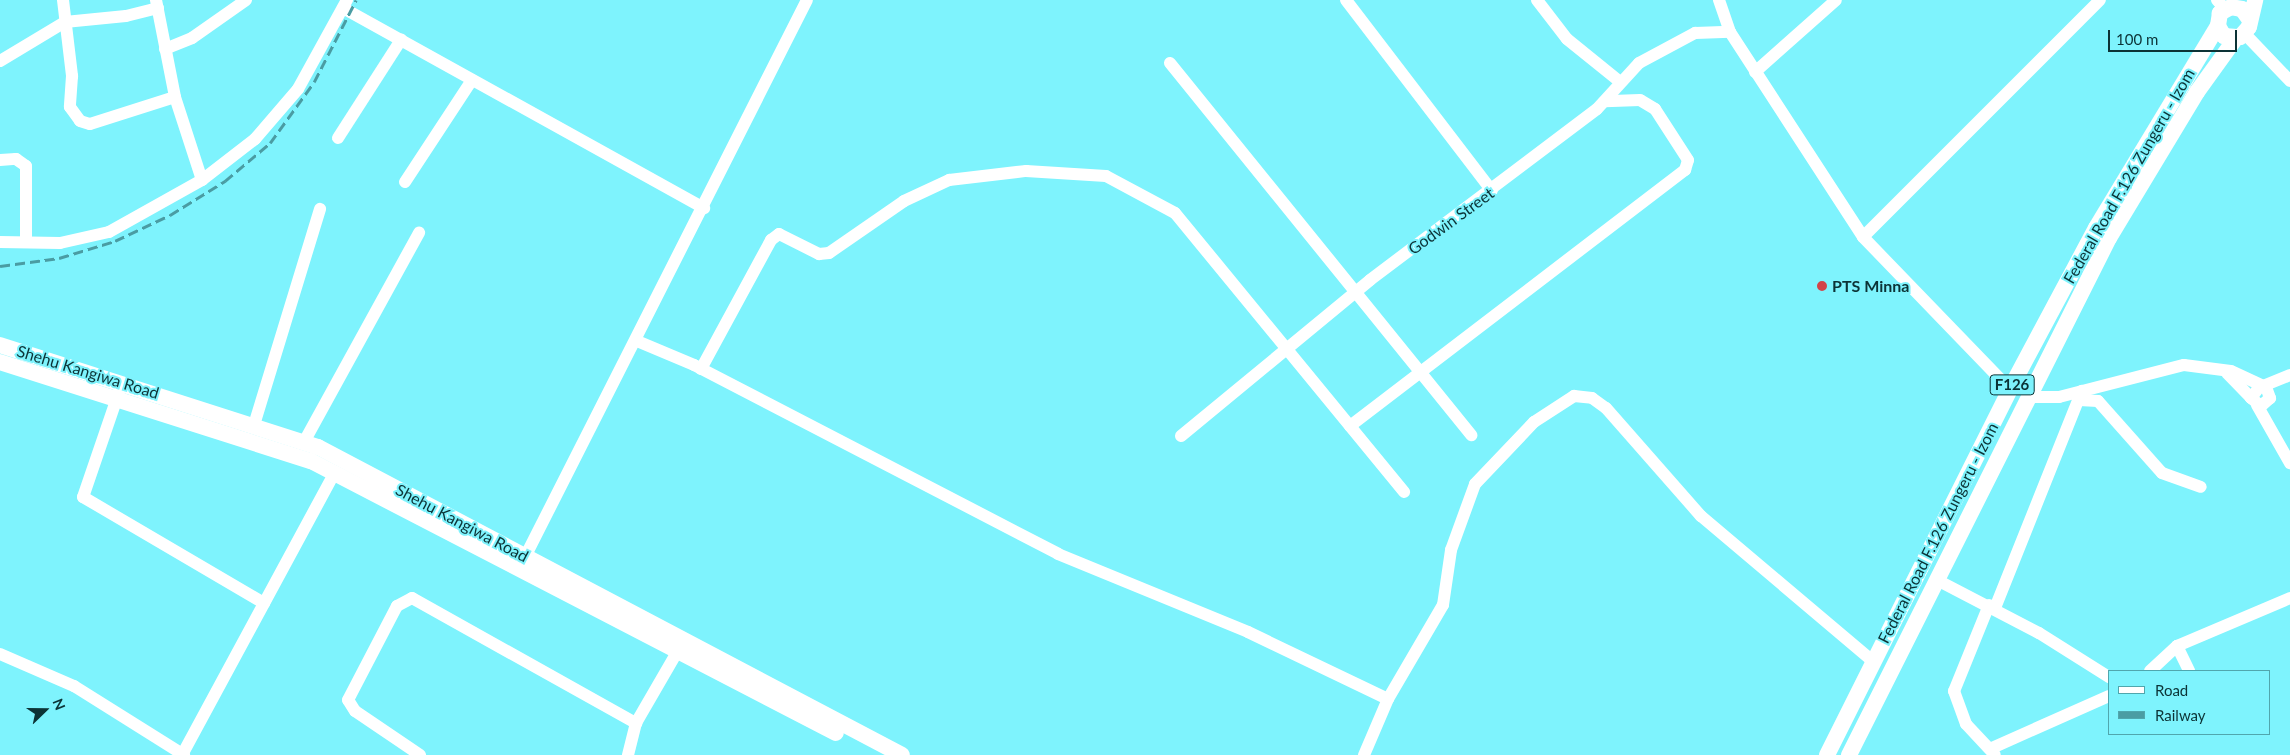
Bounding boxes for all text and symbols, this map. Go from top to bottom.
scale bar [2110,20,2239,52]
text: 100 m [2116,30,2158,48]
street label: Federal Road F.126 Zungeru - Izom [2059,65,2199,287]
street label: Godwin Street [1404,183,1498,259]
place label: PTS Minna [1832,276,1909,296]
marker: PTS Minna [1816,280,1828,292]
street label: Shehu Kangiwa Road [15,341,161,403]
road number: F126 [1990,372,2034,398]
street label: Federal Road F.126 Zungeru - Izom [1874,420,2002,646]
street label: Shehu Kangiwa Road [392,480,532,566]
legend [2108,670,2270,735]
text: Road [2155,681,2188,699]
north arrow [20,685,70,735]
text: N [49,696,69,712]
text: Railway [2155,706,2206,724]

